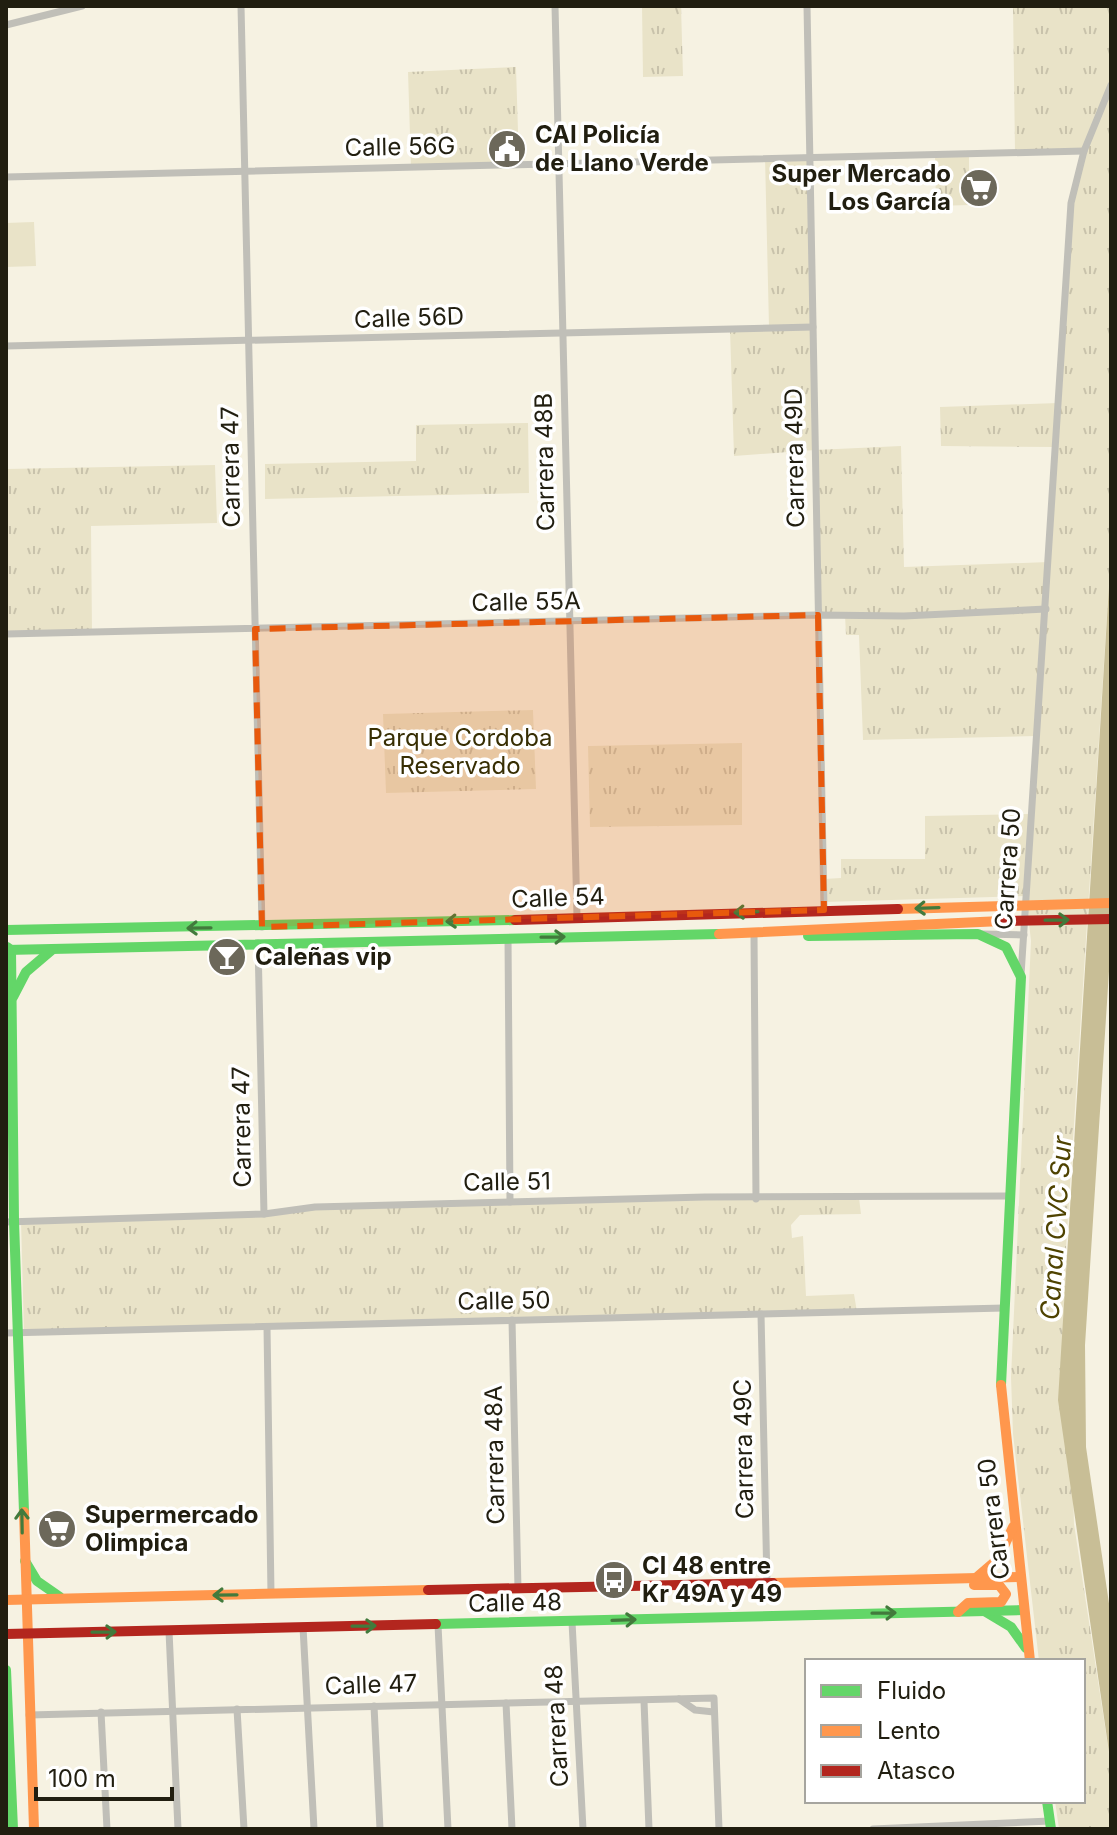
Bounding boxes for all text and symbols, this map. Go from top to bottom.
place label: CAI Policía de Llano Verde [535,120,709,177]
public building icon: CAI Policía de Llano Verde [486,128,528,170]
street label: Calle 56G [344,131,456,162]
place label: Super Mercado Los García [771,159,951,216]
supermarket icon: Super Mercado Los García [958,167,1000,209]
street label: Calle 56D [353,301,465,334]
street label: Carrera 49D [779,388,810,528]
street label: Carrera 48B [529,393,560,531]
street label: Carrera 47 [215,406,246,528]
street label: Calle 55A [471,586,581,617]
park label: Parque Cordoba Reservado [367,723,553,780]
street label: Carrera 50 [989,807,1026,931]
street label: Calle 54 [511,881,605,914]
one-way arrow [914,901,941,916]
one-way arrow [733,905,760,920]
one-way arrow [445,913,472,928]
one-way arrow [1043,913,1070,928]
one-way arrow [186,920,213,935]
one-way arrow [539,929,566,945]
bar icon: Caleñas vip [206,936,248,978]
place label: Caleñas vip [255,942,392,971]
street label: Carrera 47 [226,1066,257,1188]
water label: Canal CVC Sur [1034,1134,1077,1321]
street label: Calle 51 [463,1166,551,1197]
street label: Calle 50 [457,1285,551,1316]
street label: Carrera 49C [728,1379,759,1519]
street label: Carrera 48A [479,1385,510,1525]
street label: Carrera 50 [972,1457,1015,1581]
place label: Supermercado Olimpica [85,1500,259,1557]
one-way arrow [15,1508,30,1535]
supermarket icon: Supermercado Olimpica [36,1508,78,1550]
place label: Cl 48 entre Kr 49A y 49 [642,1551,782,1608]
bus stop icon: Cl 48 entre Kr 49A y 49 [593,1559,635,1601]
street label: Calle 48 [468,1587,562,1618]
one-way arrow [212,1588,239,1603]
one-way arrow [870,1606,897,1621]
one-way arrow [610,1613,637,1628]
one-way arrow [350,1618,377,1634]
one-way arrow [90,1625,117,1640]
legend [805,1659,1085,1803]
street label: Carrera 48 [539,1664,574,1788]
street label: Calle 47 [324,1668,418,1701]
text: Fluido [877,1676,946,1705]
text: Lento [877,1716,941,1745]
scale bar [36,1751,172,1801]
text: Atasco [877,1756,955,1785]
text: 100 m [48,1764,116,1793]

